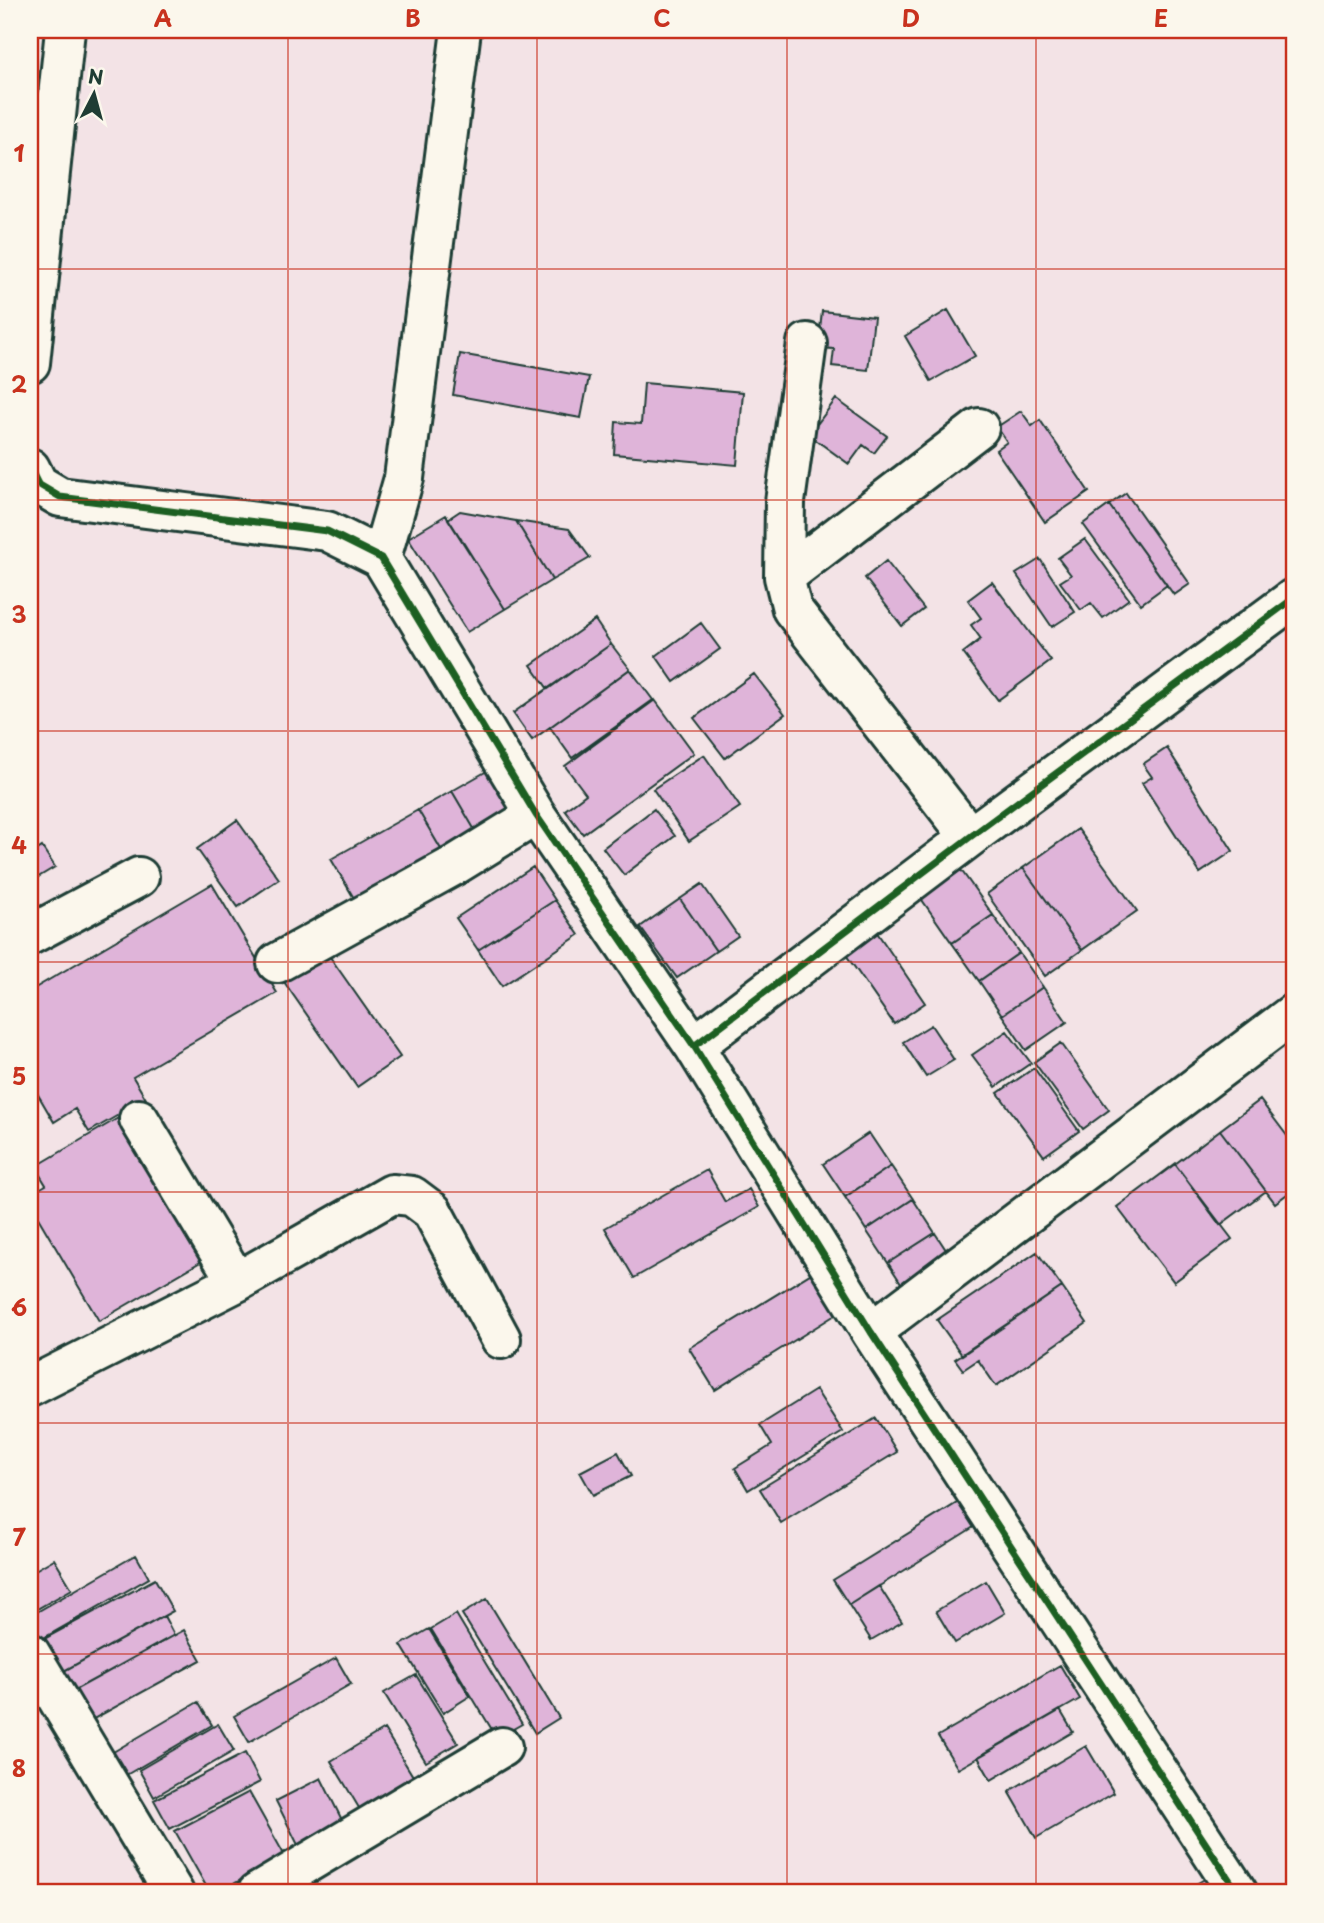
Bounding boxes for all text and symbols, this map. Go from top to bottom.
text: A [154,0,172,35]
text: B [405,0,421,35]
text: C [653,0,671,35]
text: D [902,0,920,35]
text: E [1154,0,1168,35]
north arrow [60,60,130,130]
text: N [87,61,105,91]
text: 1 [14,135,25,170]
text: 2 [11,366,27,401]
text: 3 [11,596,27,631]
text: 4 [11,827,27,862]
text: 5 [12,1058,26,1093]
text: 6 [11,1289,27,1324]
text: 7 [12,1519,26,1554]
text: 8 [12,1750,26,1785]

